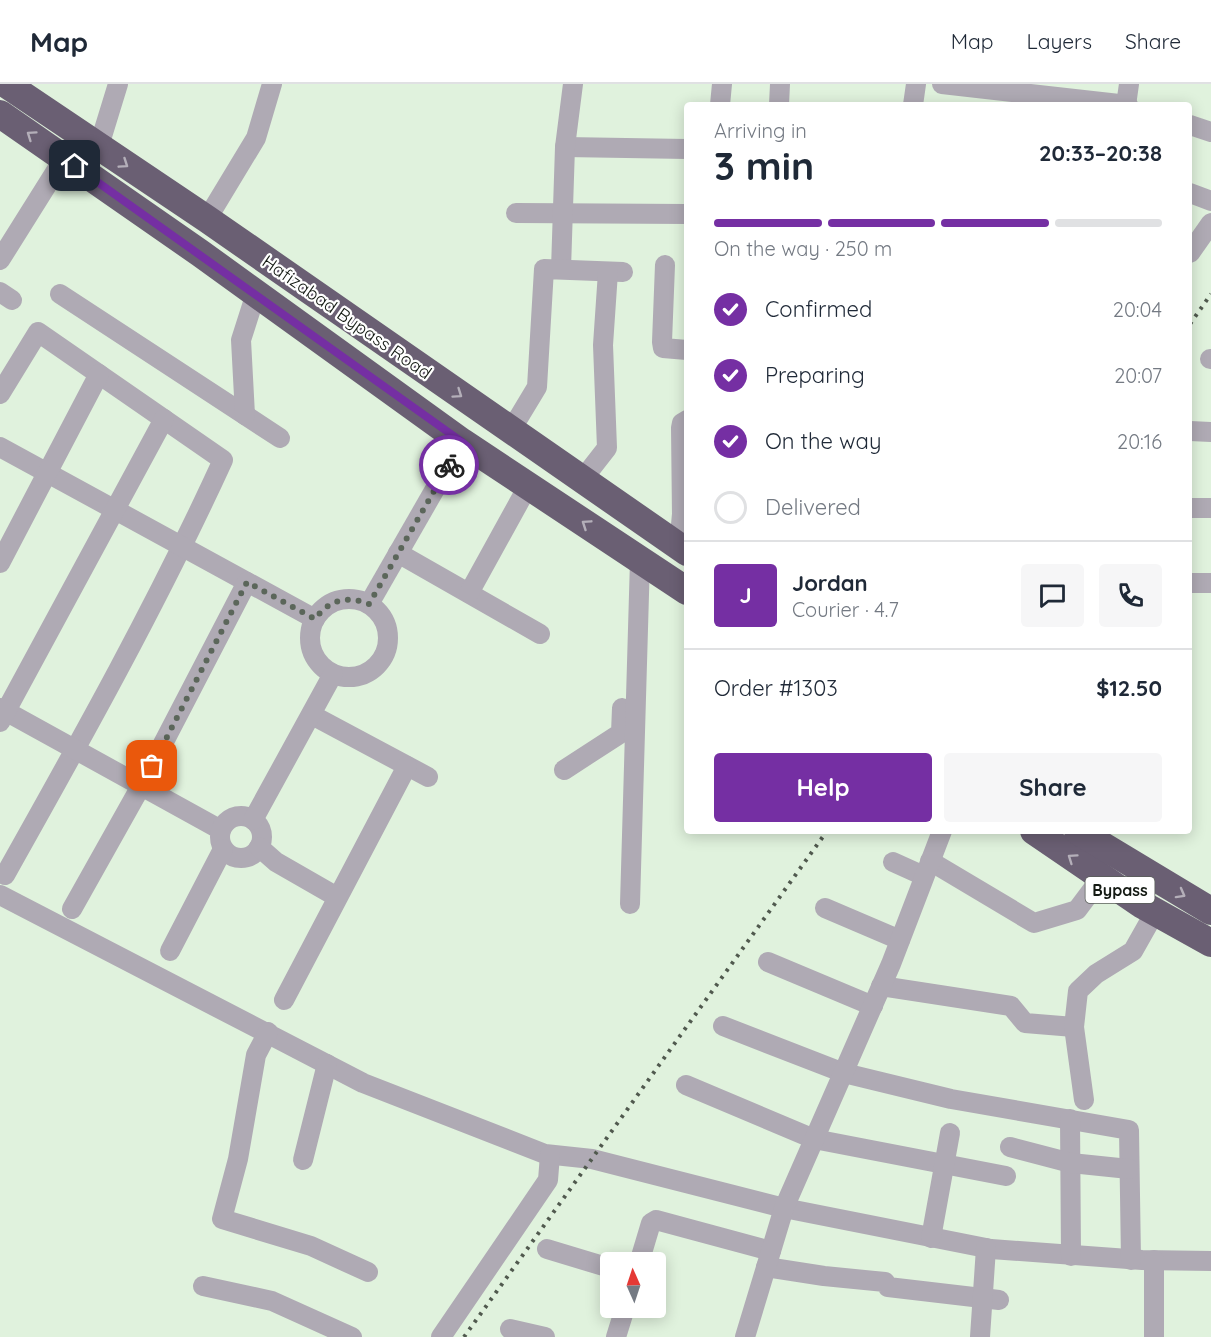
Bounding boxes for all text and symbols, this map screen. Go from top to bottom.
text: Map [30,24,88,59]
text: Map [951,28,994,54]
text: Layers [1027,28,1092,54]
text: Share [1125,28,1181,54]
text: Arriving in [714,118,807,143]
one-way arrow [26,131,37,142]
text: 20:33–20:38 [1039,139,1162,167]
pin [49,140,100,191]
text: 3 min [714,141,814,190]
icon: home [58,149,91,182]
one-way arrow [118,157,129,168]
text: On the way · 250 m [714,236,892,261]
street label: Hafizabad Bypass Road [258,250,436,384]
icon: check [714,293,747,326]
text: Confirmed [765,295,872,323]
text: 20:04 [1113,297,1162,322]
icon: check [714,359,747,392]
text: Preparing [765,361,865,389]
text: 20:07 [1114,363,1162,388]
one-way arrow [451,387,462,398]
icon: check [714,425,747,458]
text: On the way [765,427,881,455]
text: 20:16 [1117,429,1162,454]
courier [419,435,479,495]
icon: bike [433,449,466,482]
text: Delivered [765,493,861,521]
one-way arrow [582,520,593,531]
button: chat [1021,564,1084,627]
button: phone [1099,564,1162,627]
text: Jordan [792,569,868,597]
text: J [739,581,752,609]
text: Courier · 4.7 [792,597,899,622]
text: Order #1303 [714,674,838,702]
text: $12.50 [1096,674,1162,702]
pin [126,740,177,791]
icon: bag [135,749,168,782]
button: Help [714,753,932,822]
button: Share [944,753,1162,822]
one-way arrow [1067,854,1078,865]
road number: Bypass [1086,877,1154,903]
one-way arrow [1175,887,1186,898]
north arrow [600,1252,666,1318]
map controls [600,1252,666,1318]

